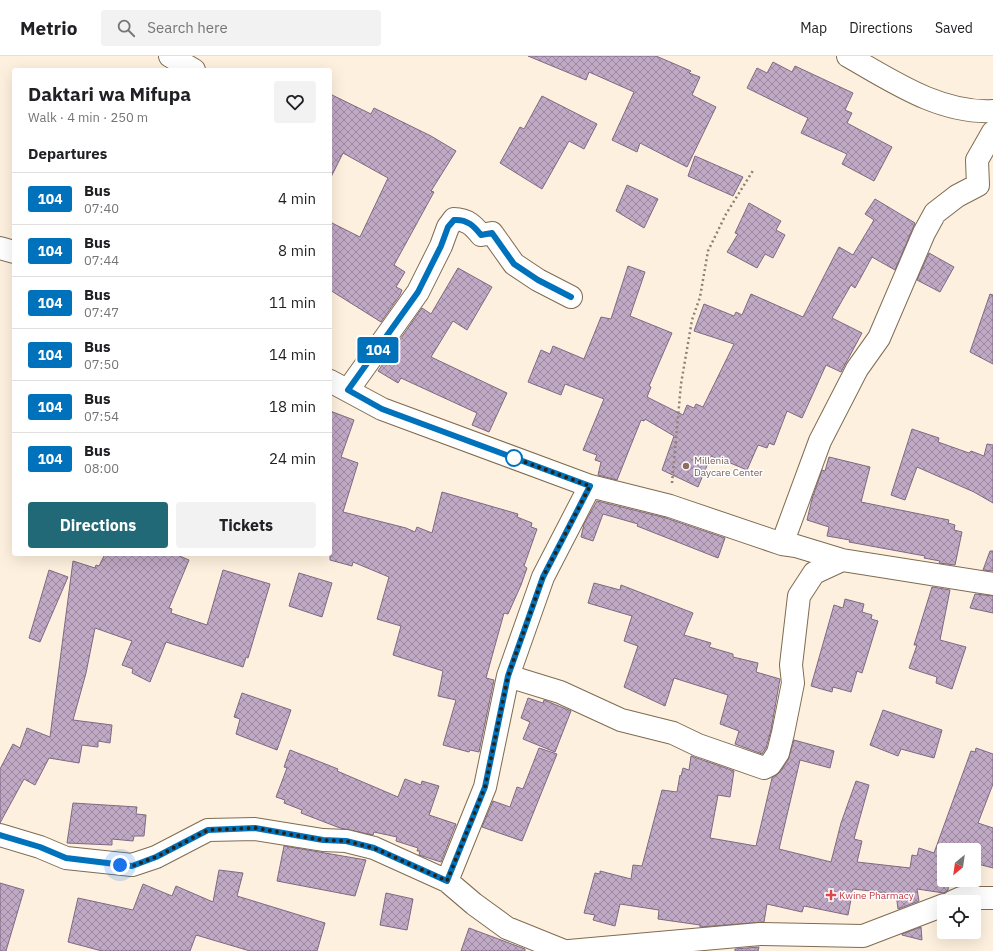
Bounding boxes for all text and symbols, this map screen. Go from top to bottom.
search box [101,10,381,46]
text: Metrio [20,16,77,40]
icon: search [115,17,137,39]
text: Search here [147,18,228,37]
text: Map [800,19,827,37]
text: Directions [849,19,913,37]
text: Saved [935,19,973,37]
button: heart [274,81,316,123]
text: Daktari wa Mifupa [28,82,191,106]
text: Walk · 4 min · 250 m [28,109,148,126]
text: Departures [28,144,107,163]
text: Bus [84,181,111,200]
text: 4 min [278,189,316,208]
text: 104 [37,190,63,208]
text: 07:40 [84,200,119,217]
text: Bus [84,233,111,252]
text: 8 min [278,241,316,260]
text: 104 [37,242,63,260]
text: 07:44 [84,252,119,269]
text: Bus [84,285,111,304]
text: 11 min [269,293,316,312]
text: 104 [37,294,63,312]
text: 07:47 [84,304,119,321]
text: Bus [84,337,111,356]
line badge: 104 [355,337,401,363]
text: 104 [365,341,391,359]
text: 14 min [269,345,316,364]
text: 104 [37,346,63,364]
text: 07:50 [84,356,119,373]
text: Bus [84,389,111,408]
text: 18 min [269,397,316,416]
text: 104 [37,398,63,416]
text: 07:54 [84,408,119,425]
text: Bus [84,441,111,460]
text: 24 min [269,449,316,468]
unlabelled marker [505,449,523,467]
text: 104 [37,450,63,468]
place label: Millenia Daycare Center [694,454,763,479]
text: 08:00 [84,460,119,477]
marker: Millenia Daycare Center [681,461,691,471]
button: Directions [28,502,168,548]
button: Tickets [176,502,316,548]
north arrow [937,843,981,887]
map controls [937,843,981,939]
your location [110,855,130,875]
place label: Kwine Pharmacy [839,889,914,902]
marker: Kwine Pharmacy [826,890,836,900]
button: locate [937,895,981,939]

